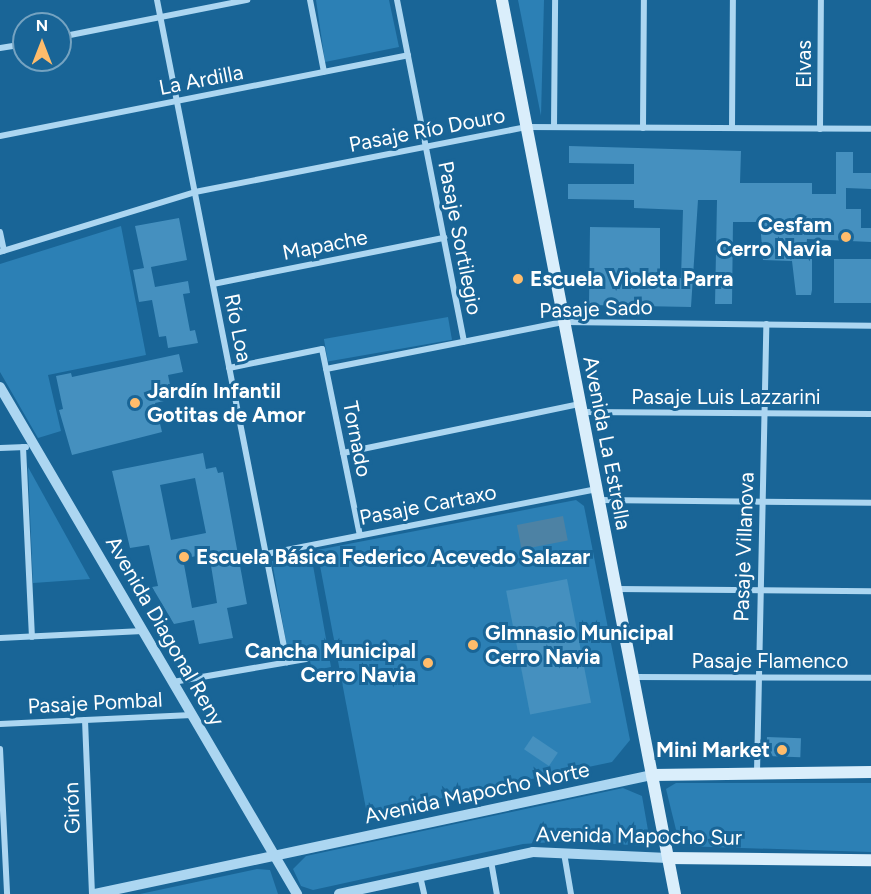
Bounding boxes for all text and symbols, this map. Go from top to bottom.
north arrow [12,12,72,72]
text: N [36,16,48,35]
street label: Elvas [791,40,817,88]
street label: La Ardilla [157,59,245,101]
street label: Pasaje Río Douro [347,103,507,157]
street label: Pasaje Sortilegio [433,159,487,317]
place label: Cesfam Cerro Navia [717,212,832,262]
street label: Mapache [280,224,370,266]
marker: Cesfam Cerro Navia [837,228,855,246]
place label: Escuela Violeta Parra [530,266,733,292]
marker: Escuela Violeta Parra [511,272,525,286]
street label: Río Loa [219,292,257,364]
street label: Pasaje Sado [539,294,653,324]
street label: Avenida La Estrella [578,354,636,532]
place label: Jardín Infantil Gotitas de Amor [147,378,306,428]
street label: Pasaje Luis Lazzarini [631,384,821,410]
marker: Jardín Infantil Gotitas de Amor [128,396,142,410]
street label: Tornado [337,399,377,479]
street label: Pasaje Villanova [729,472,759,622]
street label: Pasaje Cartaxo [357,479,499,531]
street label: Avenida Diagonal Reny [100,532,230,730]
place label: Escuela Básica Federico Acevedo Salazar [196,544,590,570]
marker: Escuela Básica Federico Acevedo Salazar [177,550,191,564]
place label: GImnasio Municipal Cerro Navia [485,620,674,670]
place label: Cancha Municipal Cerro Navia [245,638,416,688]
marker: GImnasio Municipal Cerro Navia [466,638,480,652]
street label: Pasaje Flamenco [692,648,848,674]
marker: Cancha Municipal Cerro Navia [421,656,435,670]
street label: Pasaje Pombal [27,687,163,719]
place label: Mini Market [656,737,770,763]
marker: Mini Market [775,743,789,757]
street label: Avenida Mapocho Norte [362,757,592,829]
street label: Girón [59,782,85,834]
street label: Avenida Mapocho Sur [536,822,742,850]

